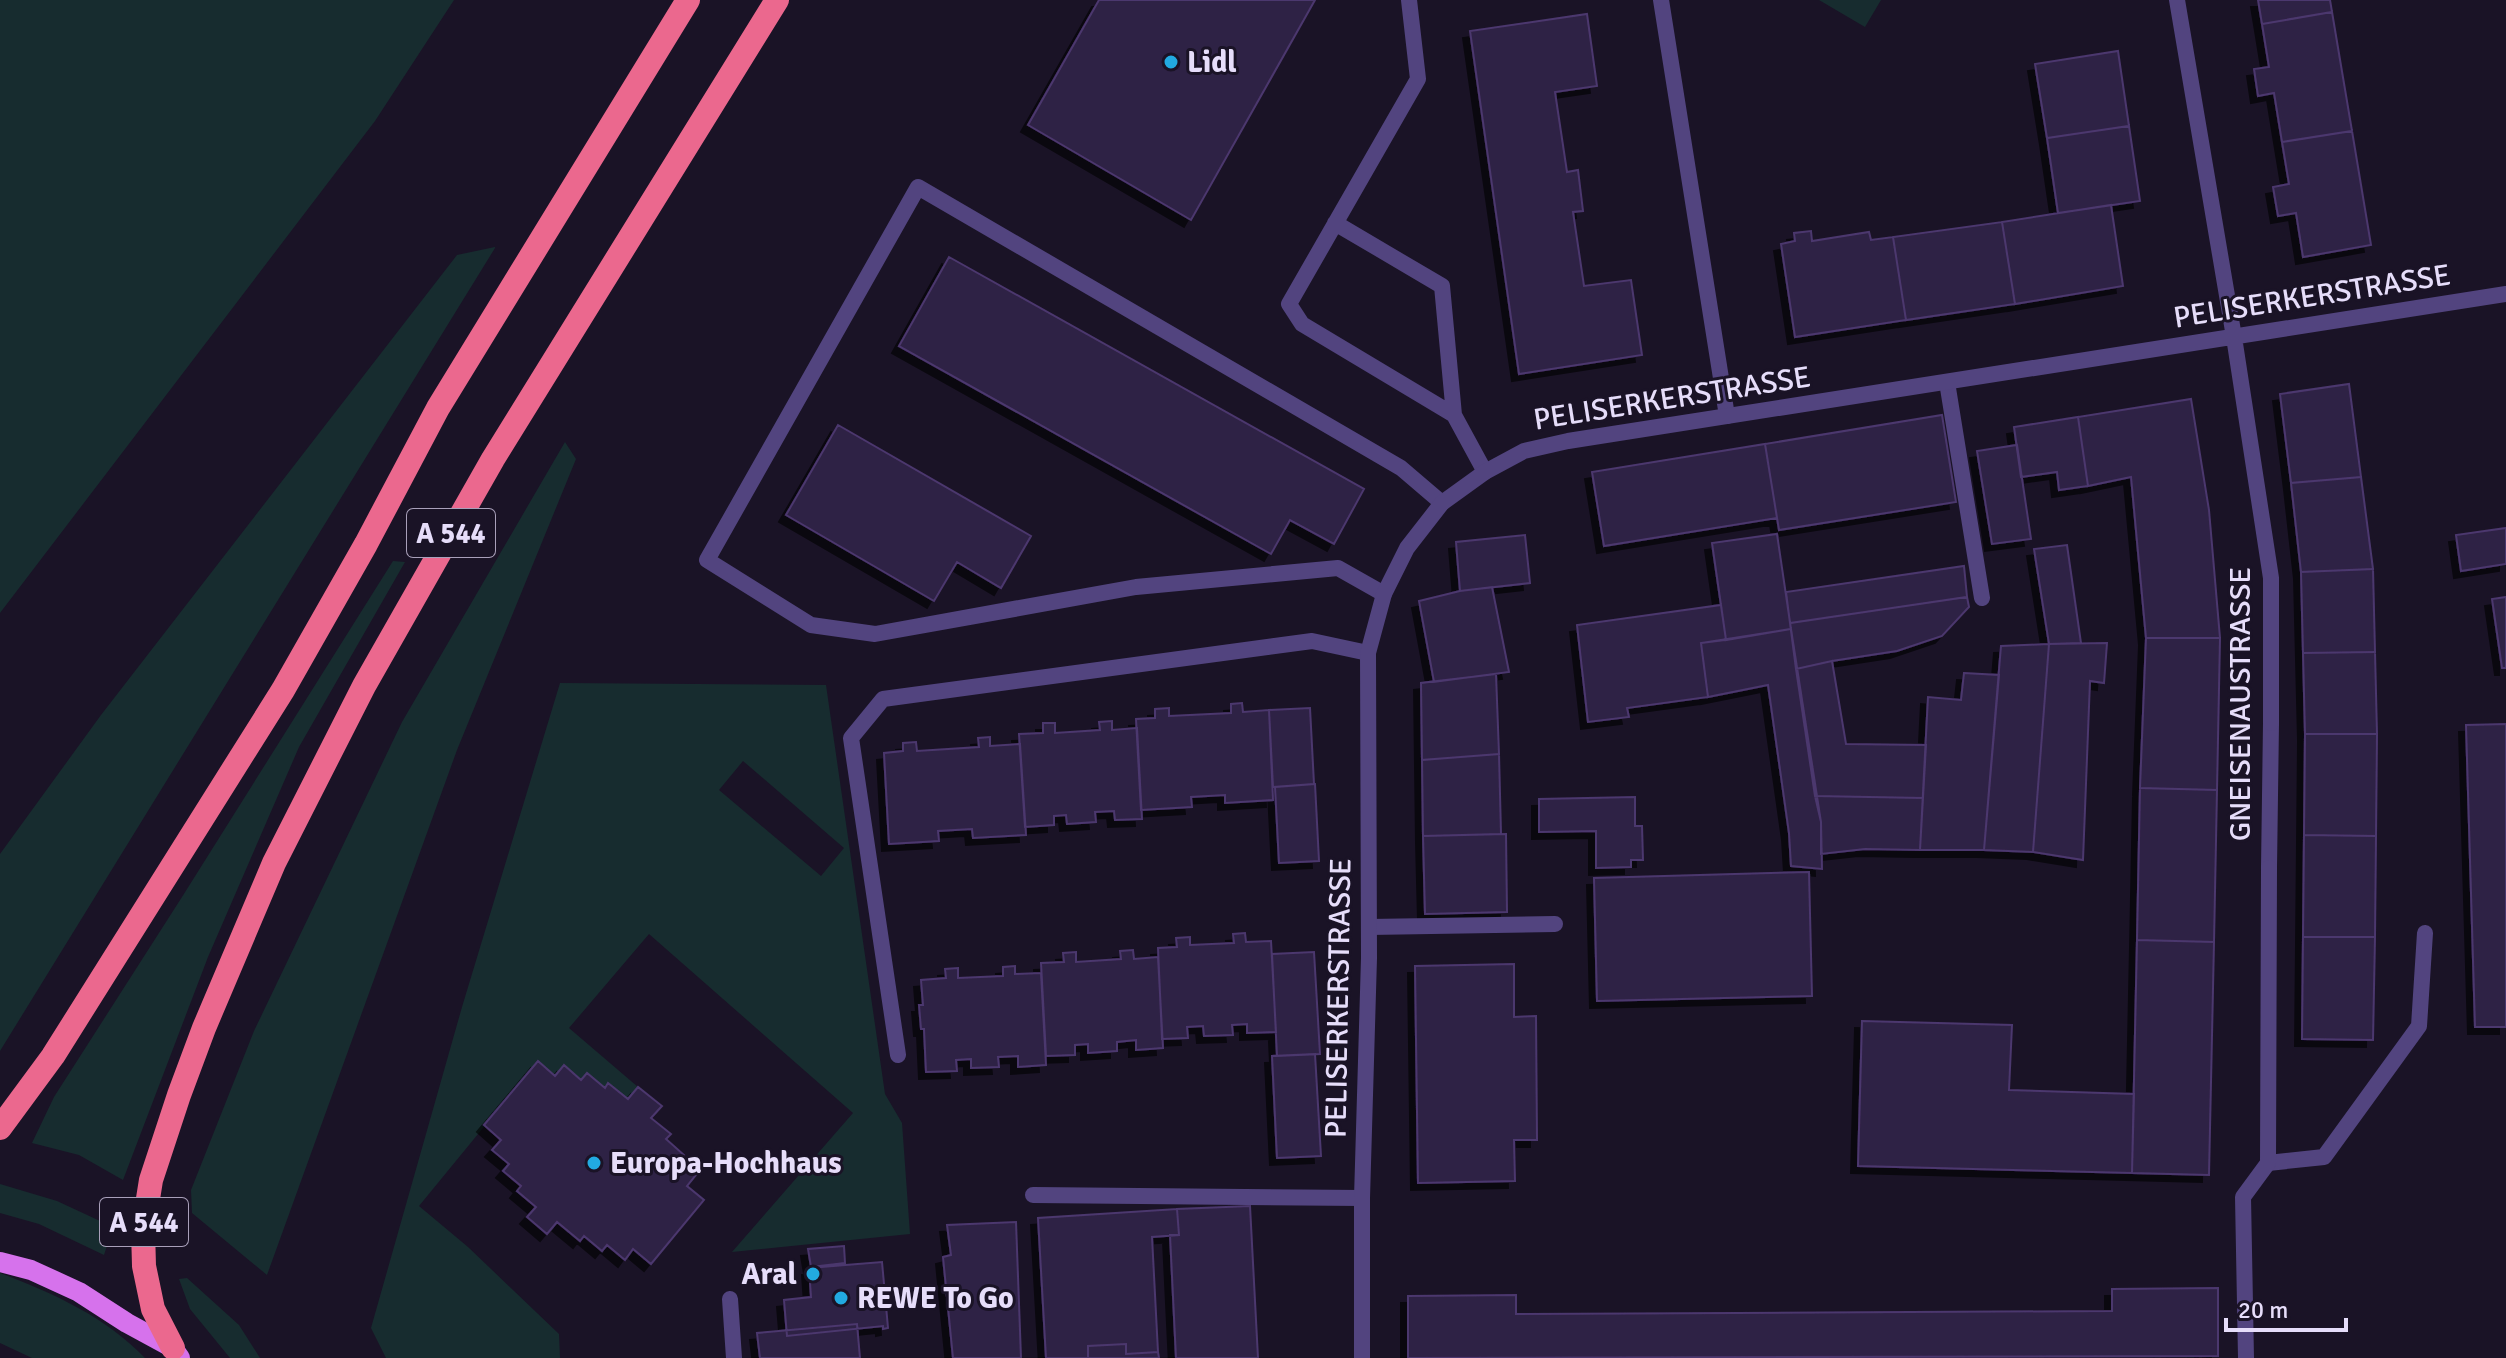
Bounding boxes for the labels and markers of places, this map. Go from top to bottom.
place label: Lidl [1187,44,1237,81]
marker: Lidl [1162,53,1180,71]
place label: Europa-Hochhaus [610,1145,841,1182]
marker: Europa-Hochhaus [585,1154,603,1172]
place label: Aral [741,1256,797,1293]
marker: Aral [804,1265,822,1283]
place label: REWE To Go [857,1280,1014,1317]
marker: REWE To Go [832,1289,850,1307]

